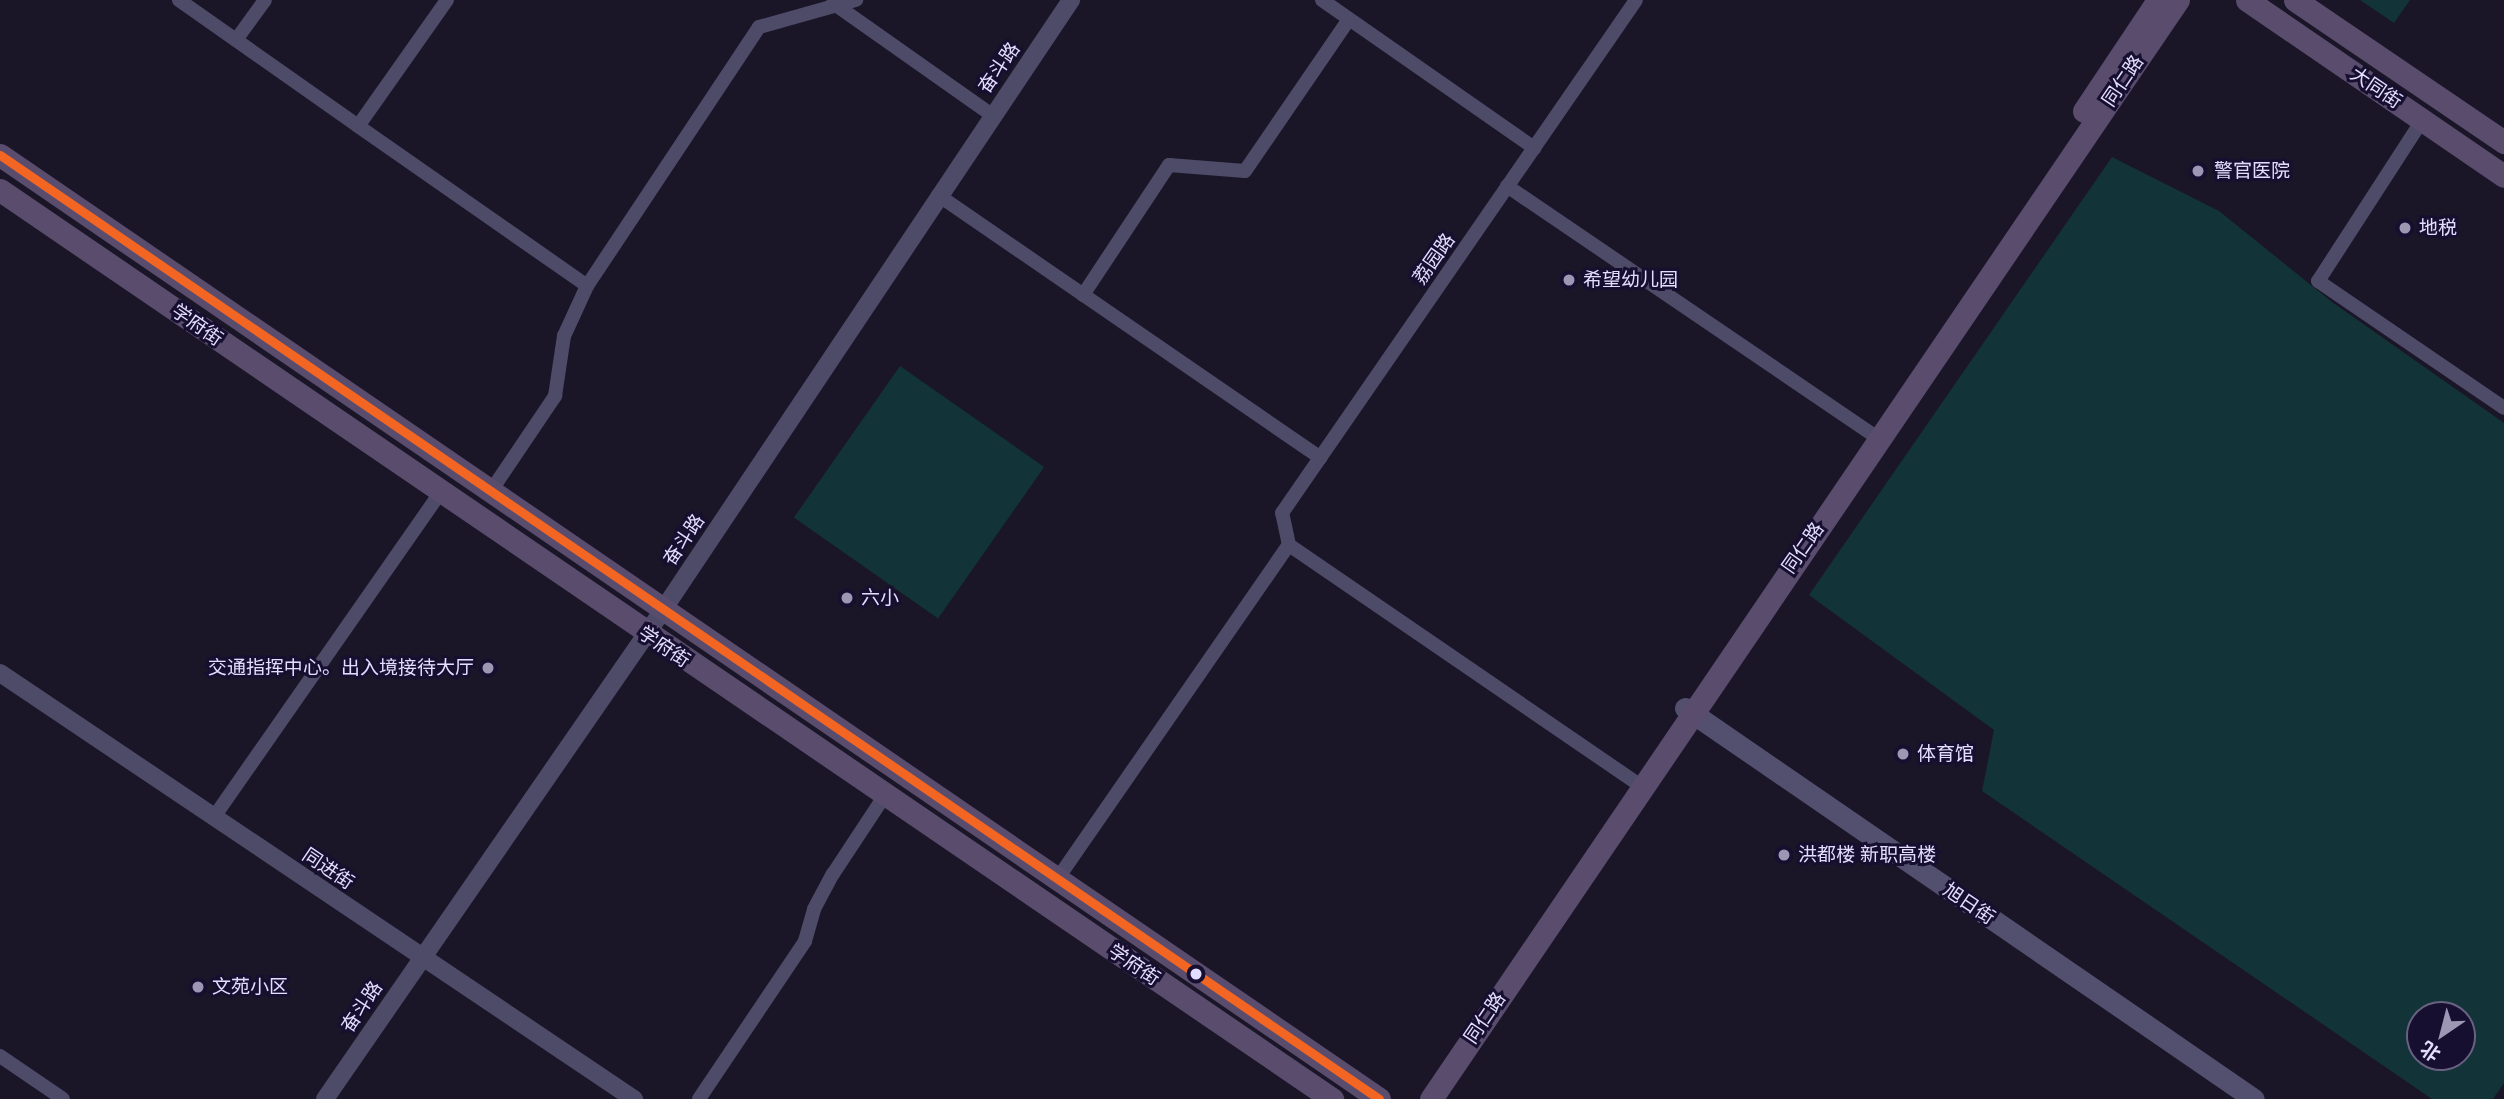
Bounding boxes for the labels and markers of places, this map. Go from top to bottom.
place label: 警官医院 [2214,160,2290,182]
marker: 警官医院 [2188,161,2208,181]
place label: 地税 [2419,217,2457,239]
marker: 地税 [2397,220,2413,236]
place label: 希望幼儿园 [1583,269,1678,291]
marker: 希望幼儿园 [1561,272,1577,288]
place label: 六小 [861,587,899,609]
marker: 六小 [839,590,855,606]
place label: 交通指挥中心。出入境接待大厅 [208,657,474,679]
marker: 交通指挥中心。出入境接待大厅 [480,660,496,676]
place label: 体育馆 [1917,743,1974,765]
marker: 体育馆 [1895,746,1911,762]
place label: 洪都楼 新职高楼 [1798,844,1936,866]
marker: 洪都楼 新职高楼 [1776,847,1792,863]
unlabelled marker [1189,967,1203,981]
place label: 文苑小区 [212,976,288,998]
marker: 文苑小区 [190,979,206,995]

